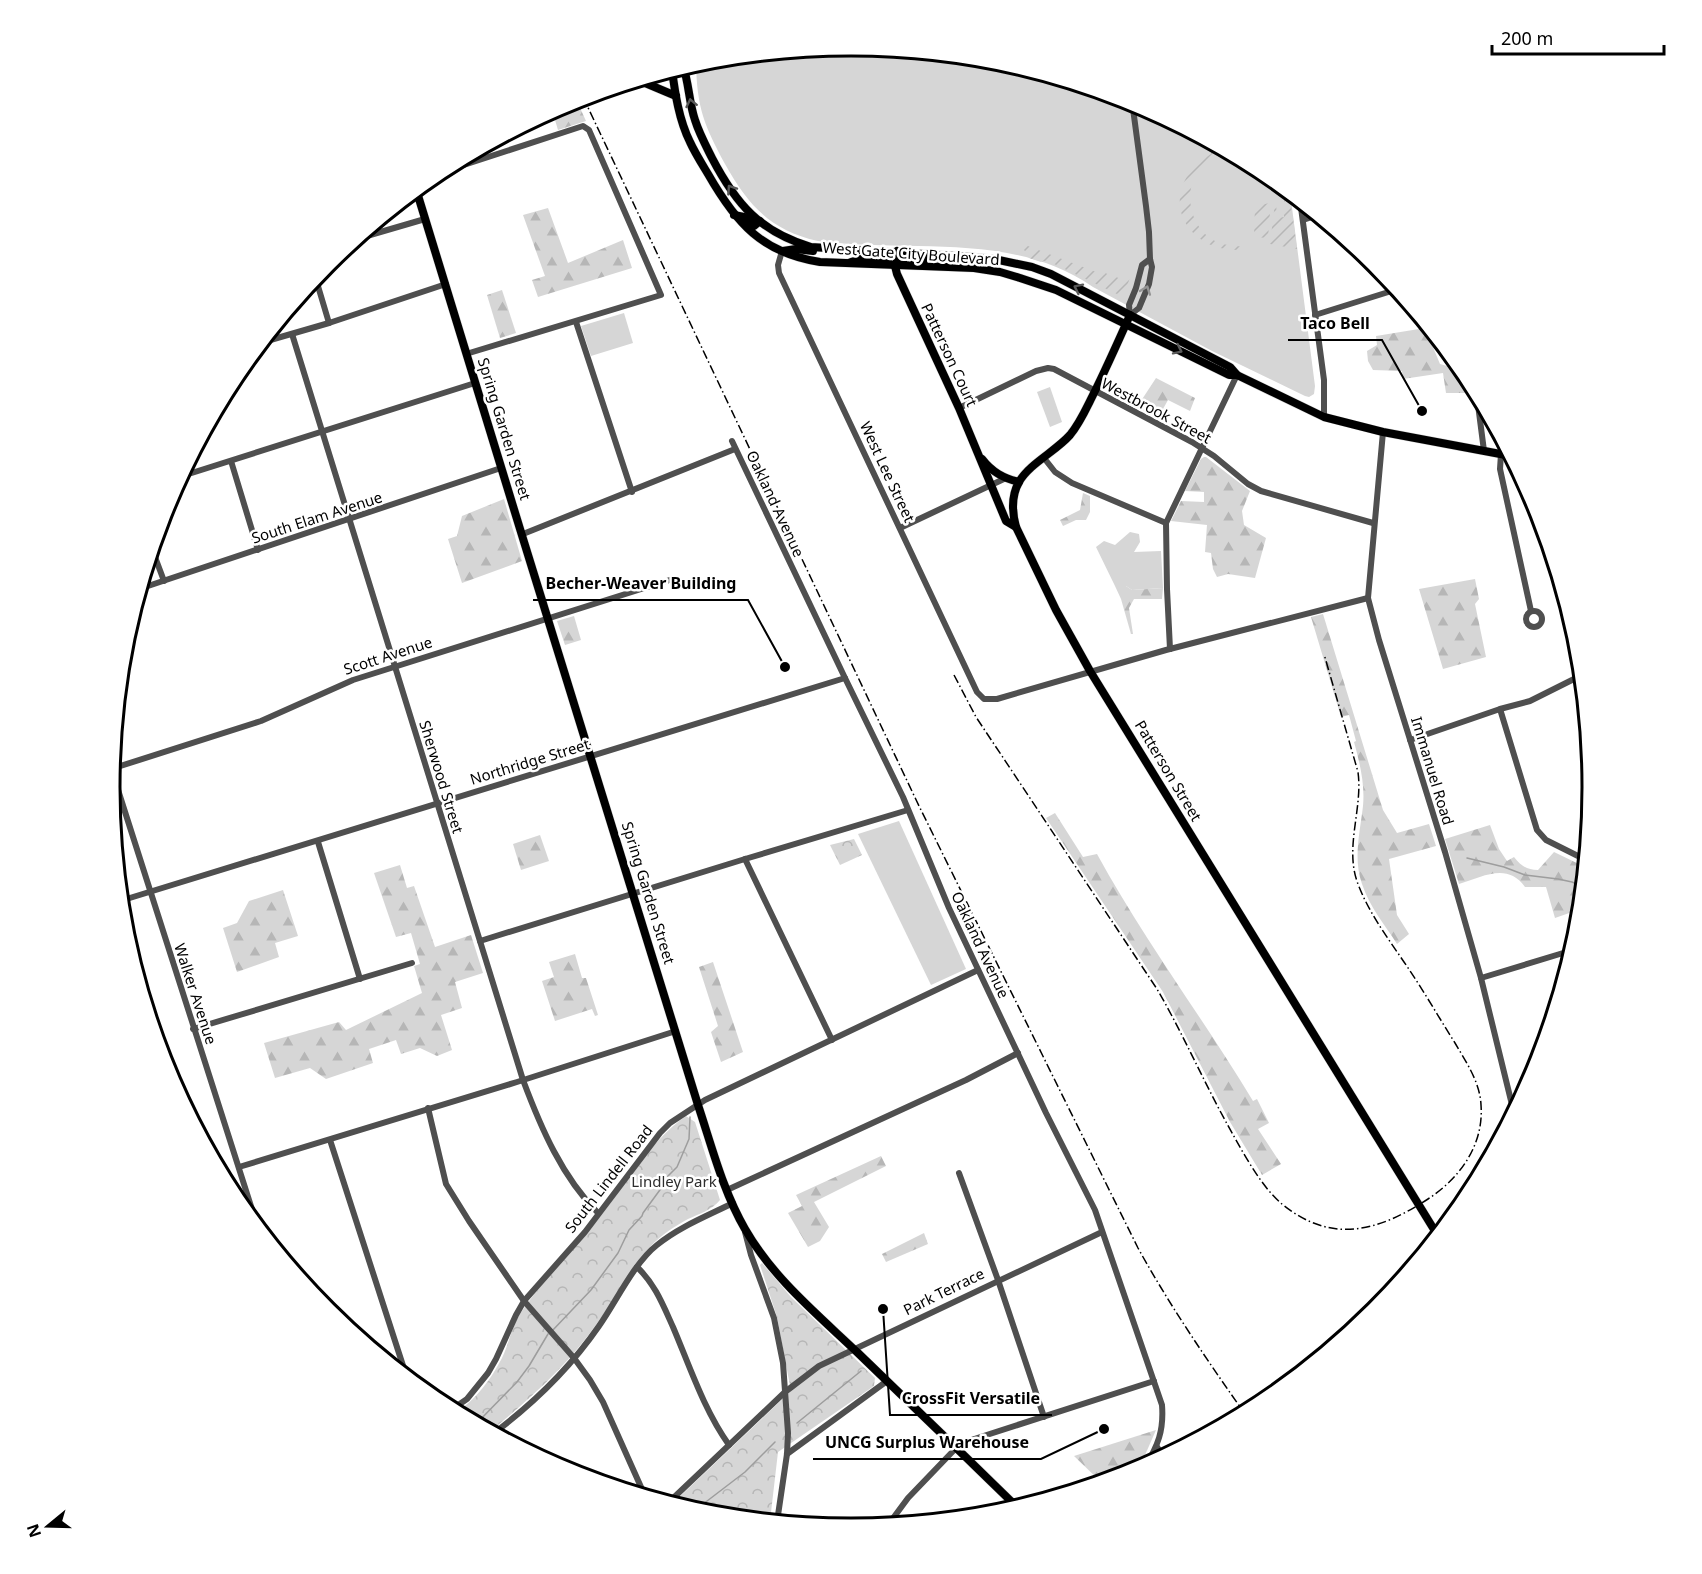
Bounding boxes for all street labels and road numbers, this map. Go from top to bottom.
street label: West Gate City Boulevard [822,237,1000,269]
street label: Patterson Court [917,300,983,410]
street label: Spring Garden Street [474,355,536,503]
street label: Westbrook Street [1098,373,1215,448]
street label: West Lee Street [856,418,920,526]
street label: Oakland Avenue [742,447,809,560]
street label: South Elam Avenue [249,486,385,548]
street label: Scott Avenue [341,631,434,679]
street label: Immanuel Road [1407,714,1459,827]
street label: Patterson Street [1131,716,1207,825]
street label: Sherwood Street [415,718,469,836]
street label: Northridge Street [467,733,593,789]
street label: Spring Garden Street [618,819,680,967]
street label: Oakland Avenue [947,888,1014,1001]
street label: Walker Avenue [170,941,222,1047]
street label: South Lindell Road [560,1120,657,1236]
street label: Park Terrace [900,1263,987,1319]

